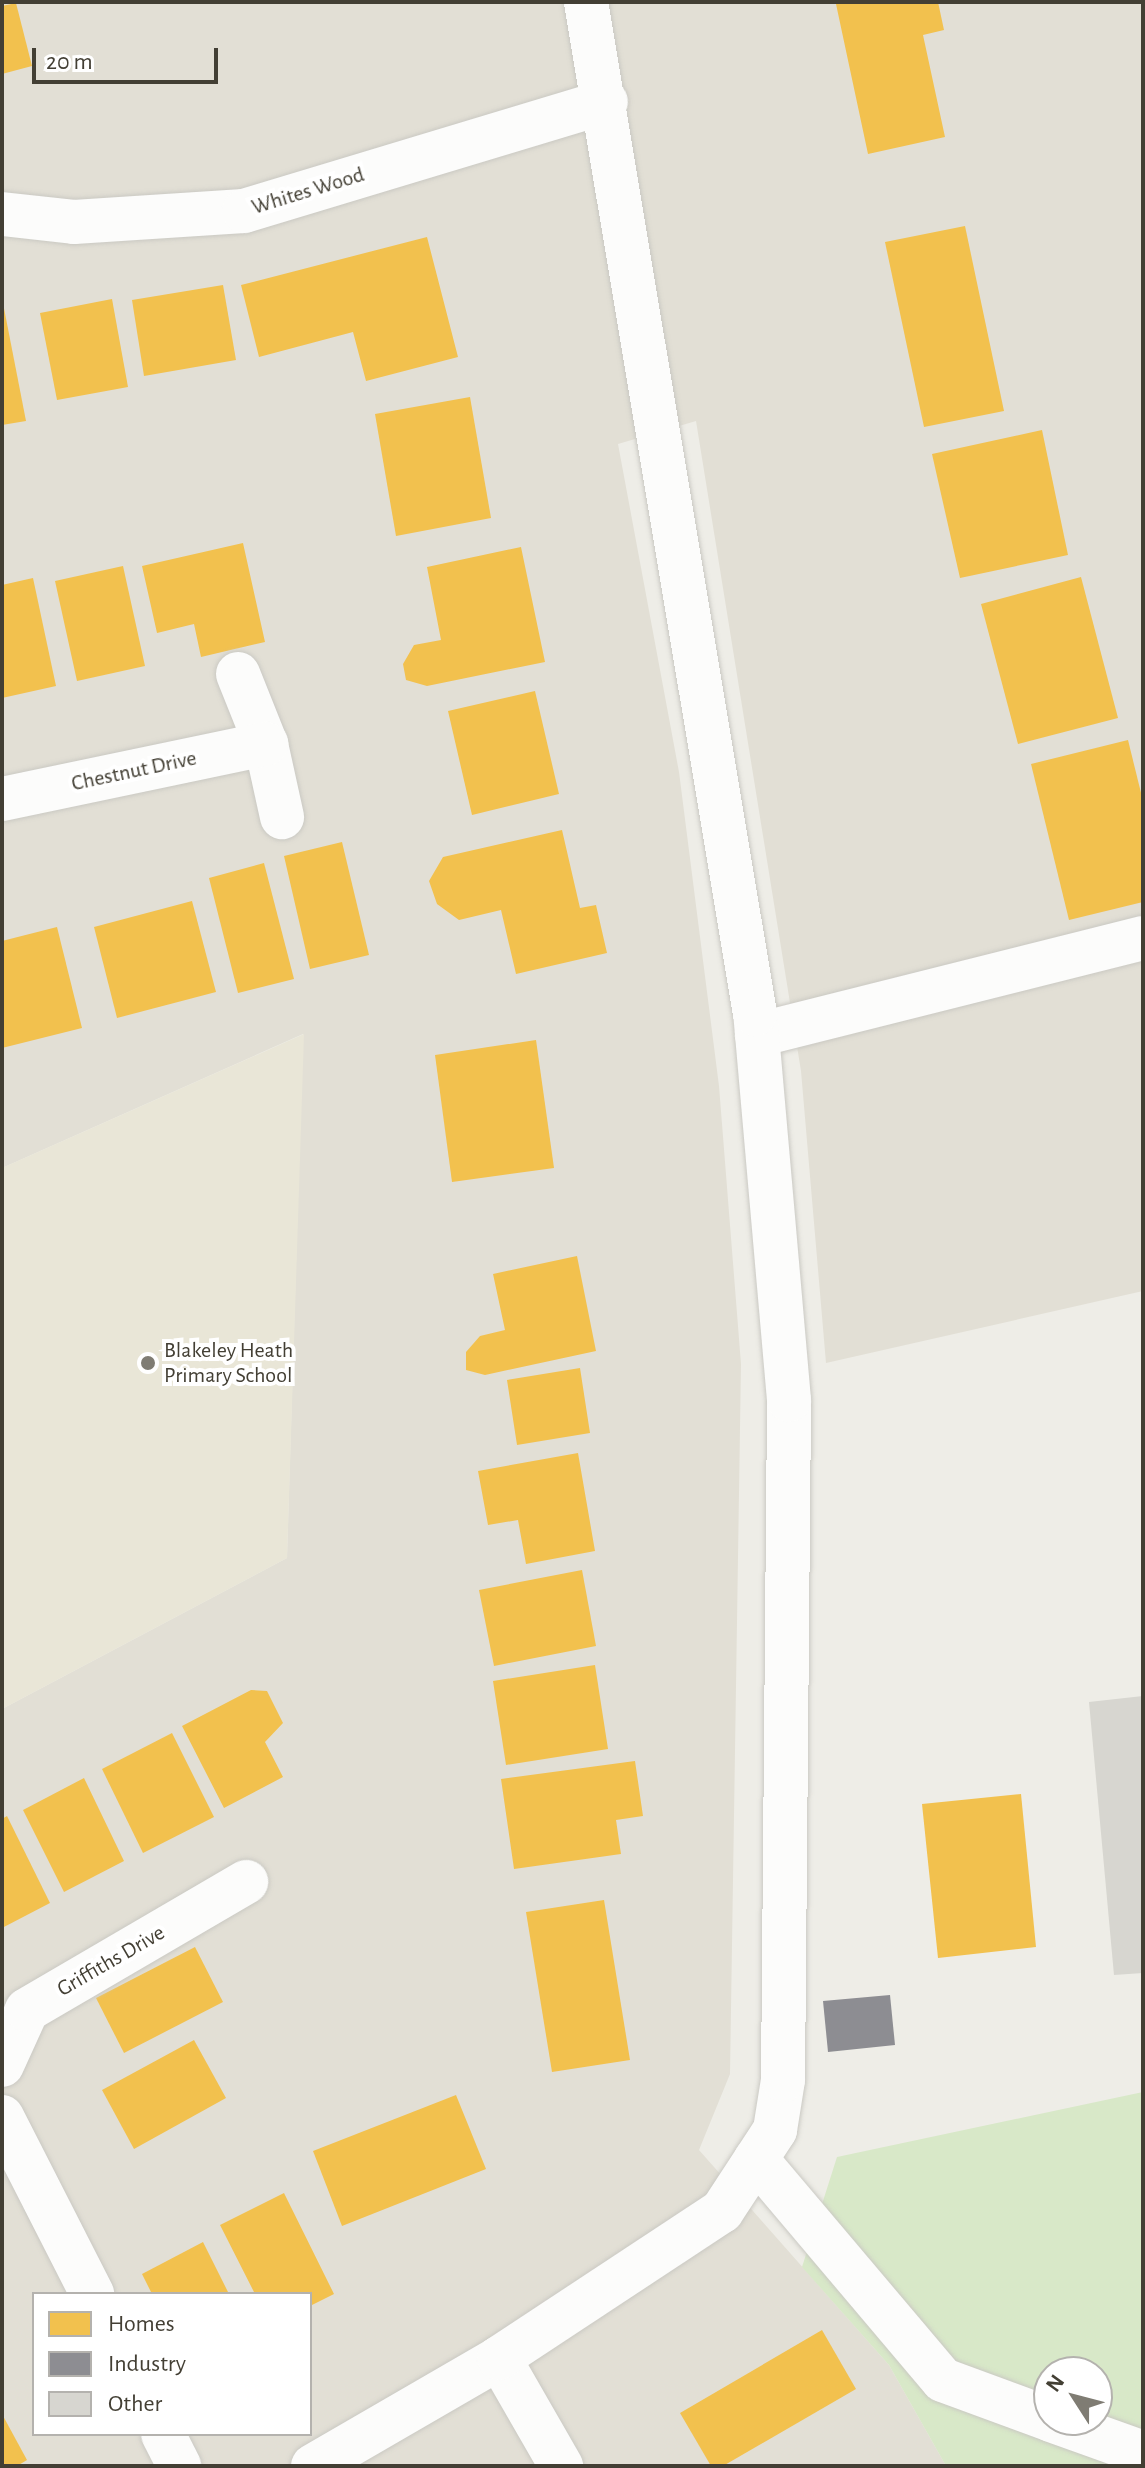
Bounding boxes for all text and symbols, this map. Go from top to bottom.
scale bar [36,32,222,82]
text: 20 m [46,50,93,74]
street label: Whites Wood [248,161,368,221]
street label: Chestnut Drive [69,745,199,797]
place label: Blakeley Heath Primary School [164,1337,293,1388]
marker: Blakeley Heath Primary School [139,1354,157,1372]
street label: Griffiths Drive [52,1920,170,2002]
legend [32,2292,312,2436]
text: Homes [108,2312,175,2336]
text: Industry [108,2352,186,2376]
north arrow [1033,2356,1113,2436]
text: N [1042,2370,1069,2396]
text: Other [108,2392,162,2416]

